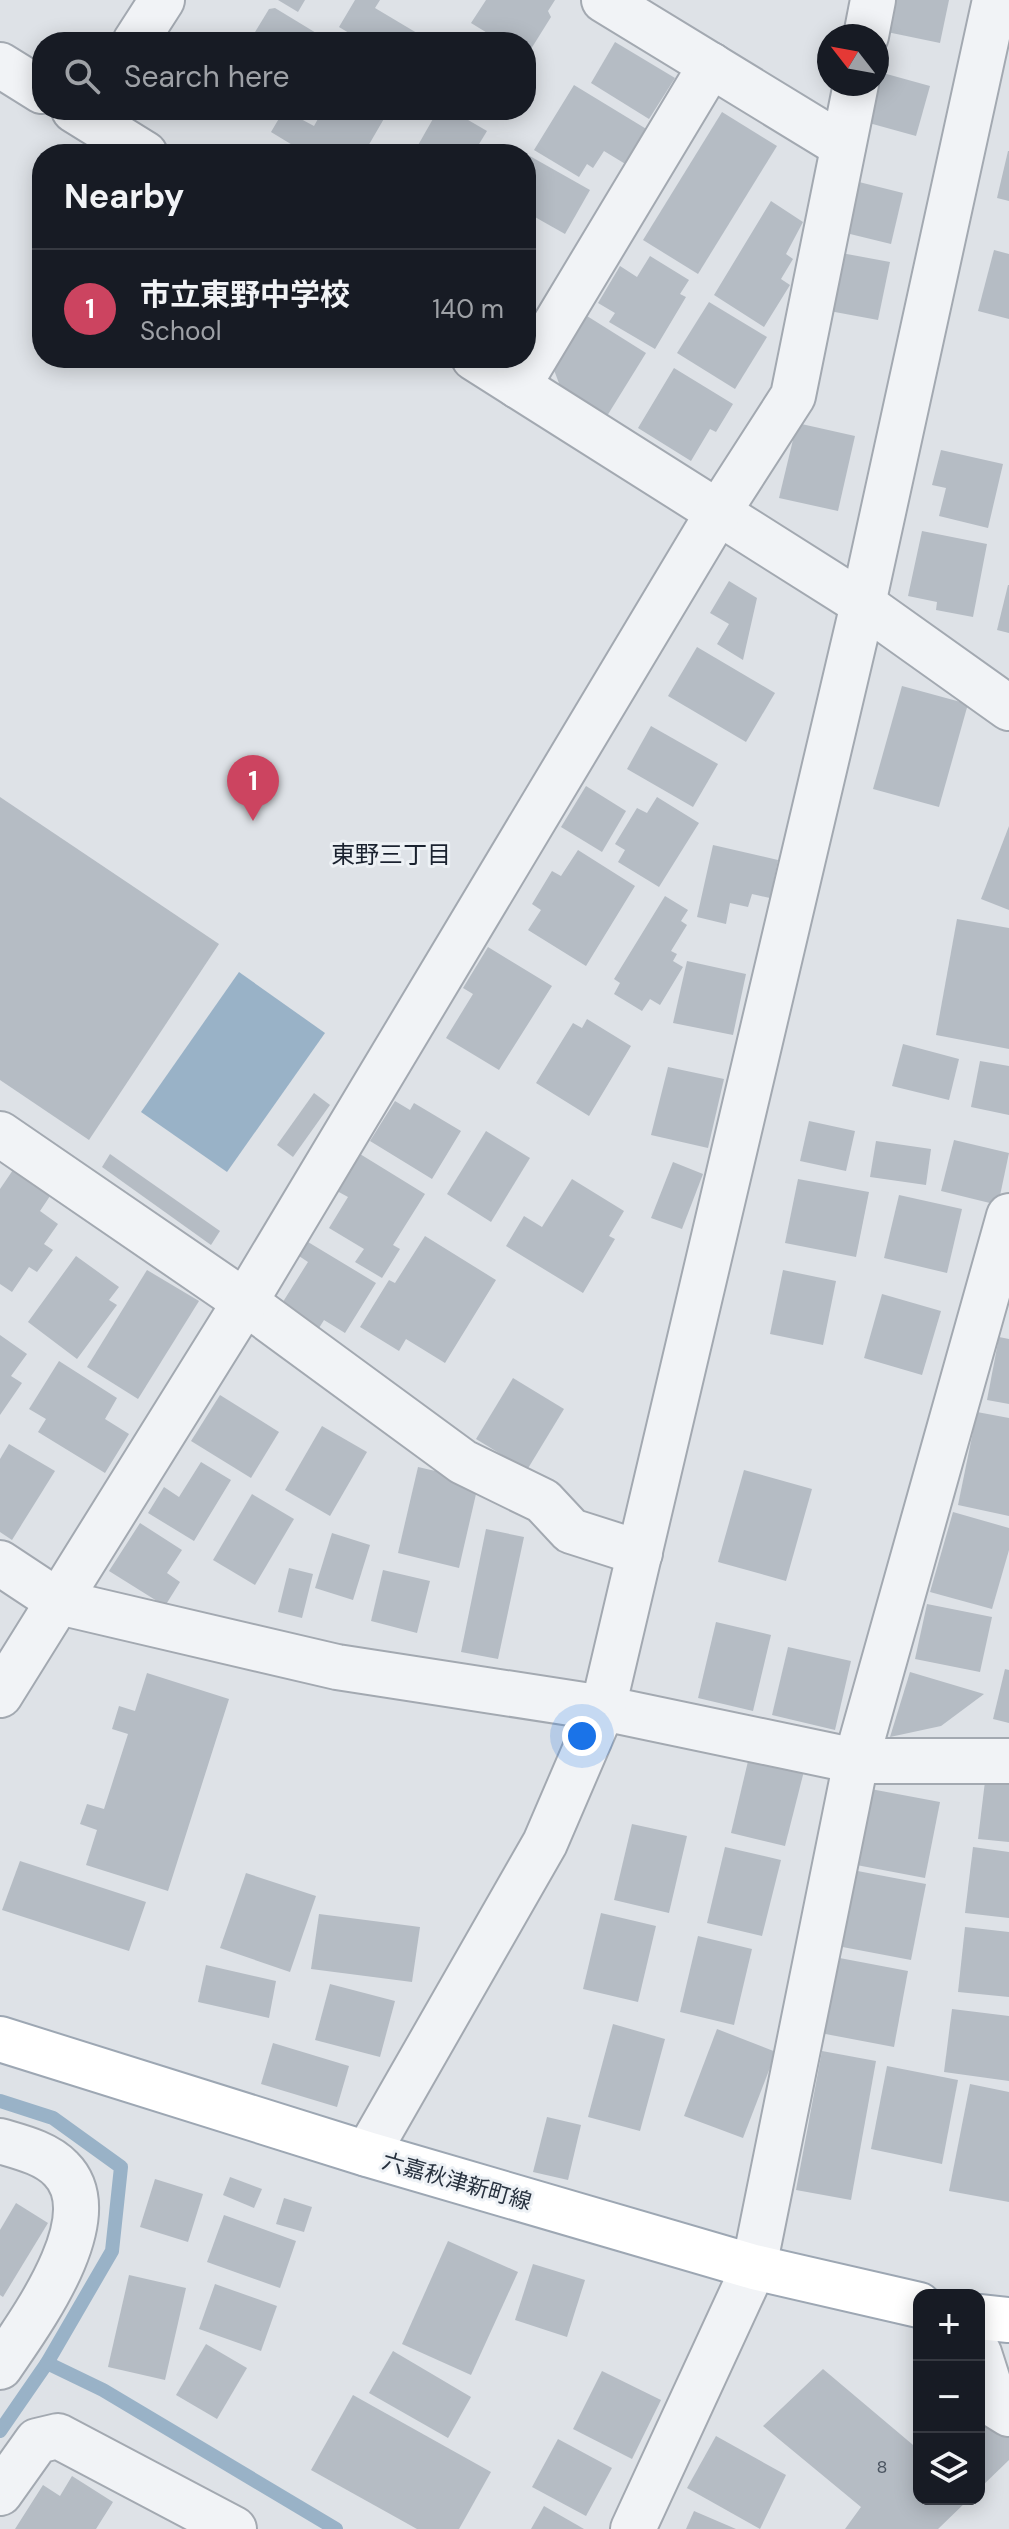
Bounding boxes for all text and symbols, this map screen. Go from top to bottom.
north arrow [817,24,889,96]
search box [32,32,536,120]
icon: search [60,54,104,98]
text: Search here [124,57,290,96]
text: Nearby [64,174,184,219]
text: 市立東野中学校 [140,275,350,314]
text: 1 [85,292,95,326]
text: 140 m [432,292,504,326]
text: School [140,314,222,348]
pin: 1 [227,755,279,821]
district label: 東野三丁目 [331,839,451,870]
your location [562,1716,602,1756]
street label: 六嘉秋津新町線 [379,2146,535,2217]
map controls [913,2289,985,2505]
button: + [913,2289,985,2361]
button: − [913,2361,985,2433]
button: layers [913,2433,985,2505]
house number: 8 [877,2455,887,2479]

